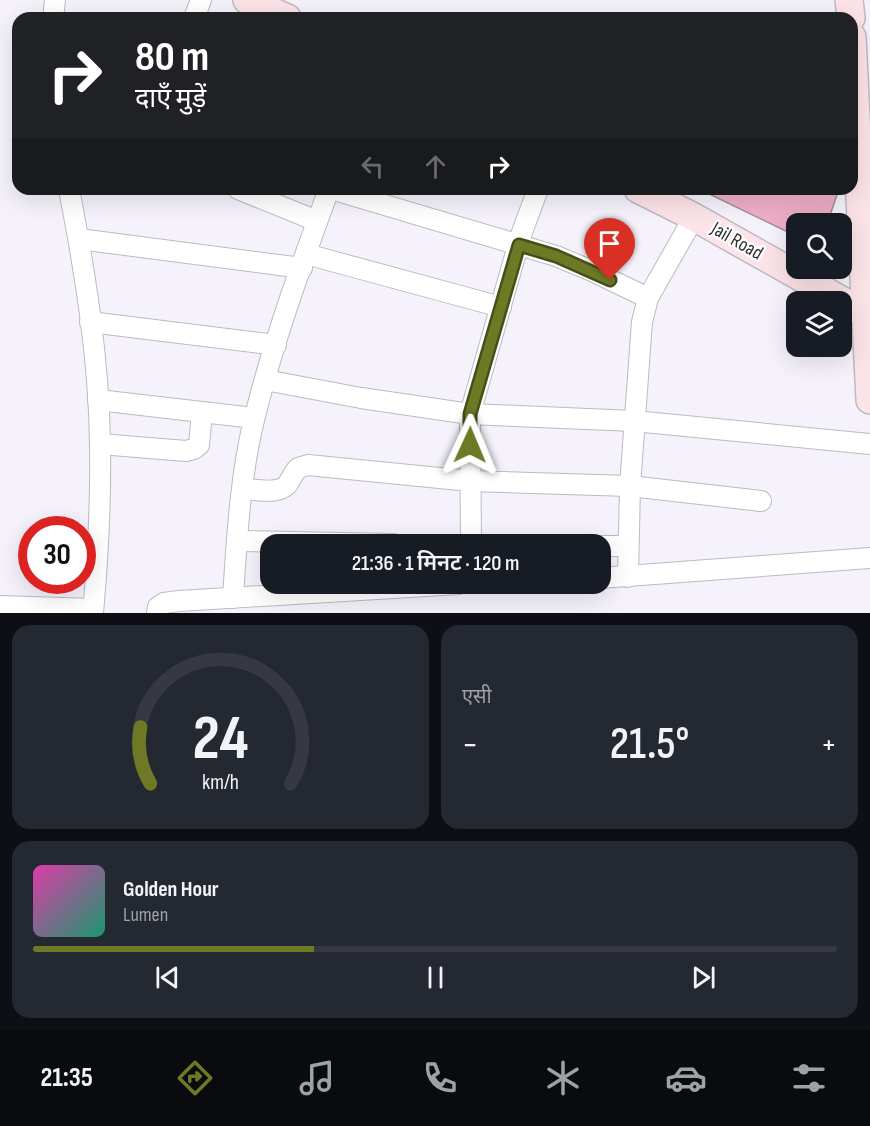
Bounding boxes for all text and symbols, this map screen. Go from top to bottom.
text: 80 m [135,32,209,83]
icon: right [36,36,114,114]
text: दाएँ मुड़ें [135,83,206,115]
icon: left [356,150,389,183]
icon: ahead [419,150,452,183]
icon: right [482,150,515,183]
map controls [786,213,852,357]
button: search [786,213,852,279]
street label: Jail Road [706,216,767,265]
pin [584,218,635,280]
icon: arrive [593,227,626,260]
button: layers [786,291,852,357]
position arrow [438,413,502,477]
speed limit sign: 30 [18,516,96,594]
text: 21:36 · 1 मिनट · 120 m [352,550,519,577]
text: एसी [462,685,492,709]
text: 24 [192,702,249,777]
text: 21.5° [610,717,689,772]
text: − [462,725,478,765]
text: + [821,725,837,765]
text: km/h [202,770,239,795]
text: Golden Hour [123,876,219,903]
text: Lumen [123,903,168,927]
icon: previous [151,961,184,994]
icon: pause [419,961,452,994]
icon: next [687,961,720,994]
icon: directions [174,1057,216,1099]
icon: music [296,1057,338,1099]
icon: phone [419,1057,461,1099]
icon: climate [542,1057,584,1099]
icon: car [665,1057,707,1099]
icon: filters [788,1057,830,1099]
text: 21:35 [40,1062,93,1094]

